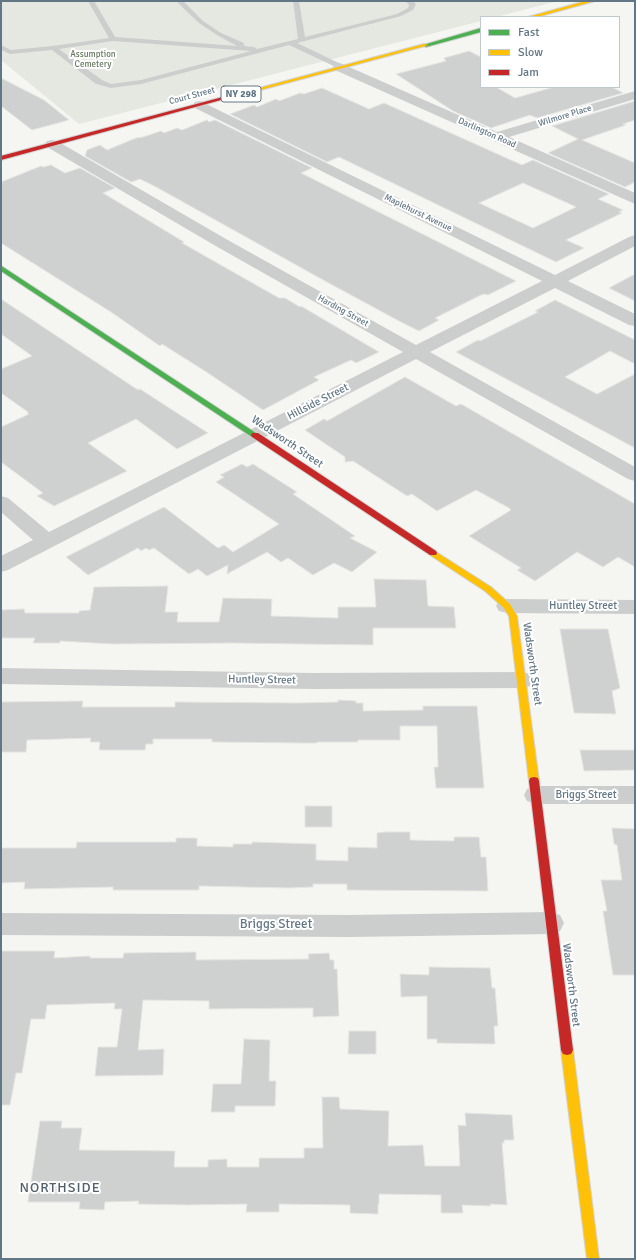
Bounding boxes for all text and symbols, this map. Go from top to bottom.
legend [480,16,620,88]
text: Fast [518,25,539,40]
text: Slow [518,45,543,60]
park label: Assumption Cemetery [70,50,116,71]
text: Jam [518,65,539,80]
street label: Court Street [168,85,216,107]
road number: NY 298 [221,86,261,102]
street label: Wilmore Place [537,103,593,129]
street label: Darlington Road [456,115,518,151]
street label: Maplehurst Avenue [382,192,454,234]
street label: Harding Street [316,293,370,329]
street label: Hillside Street [285,381,351,423]
street label: Wadsworth Street [249,413,325,471]
street label: Huntley Street [549,599,617,613]
street label: Wadsworth Street [520,622,544,706]
street label: Huntley Street [228,673,296,687]
street label: Briggs Street [555,788,617,802]
street label: Briggs Street [240,917,312,933]
street label: Wadsworth Street [559,943,583,1027]
district label: NORTHSIDE [19,1180,101,1196]

